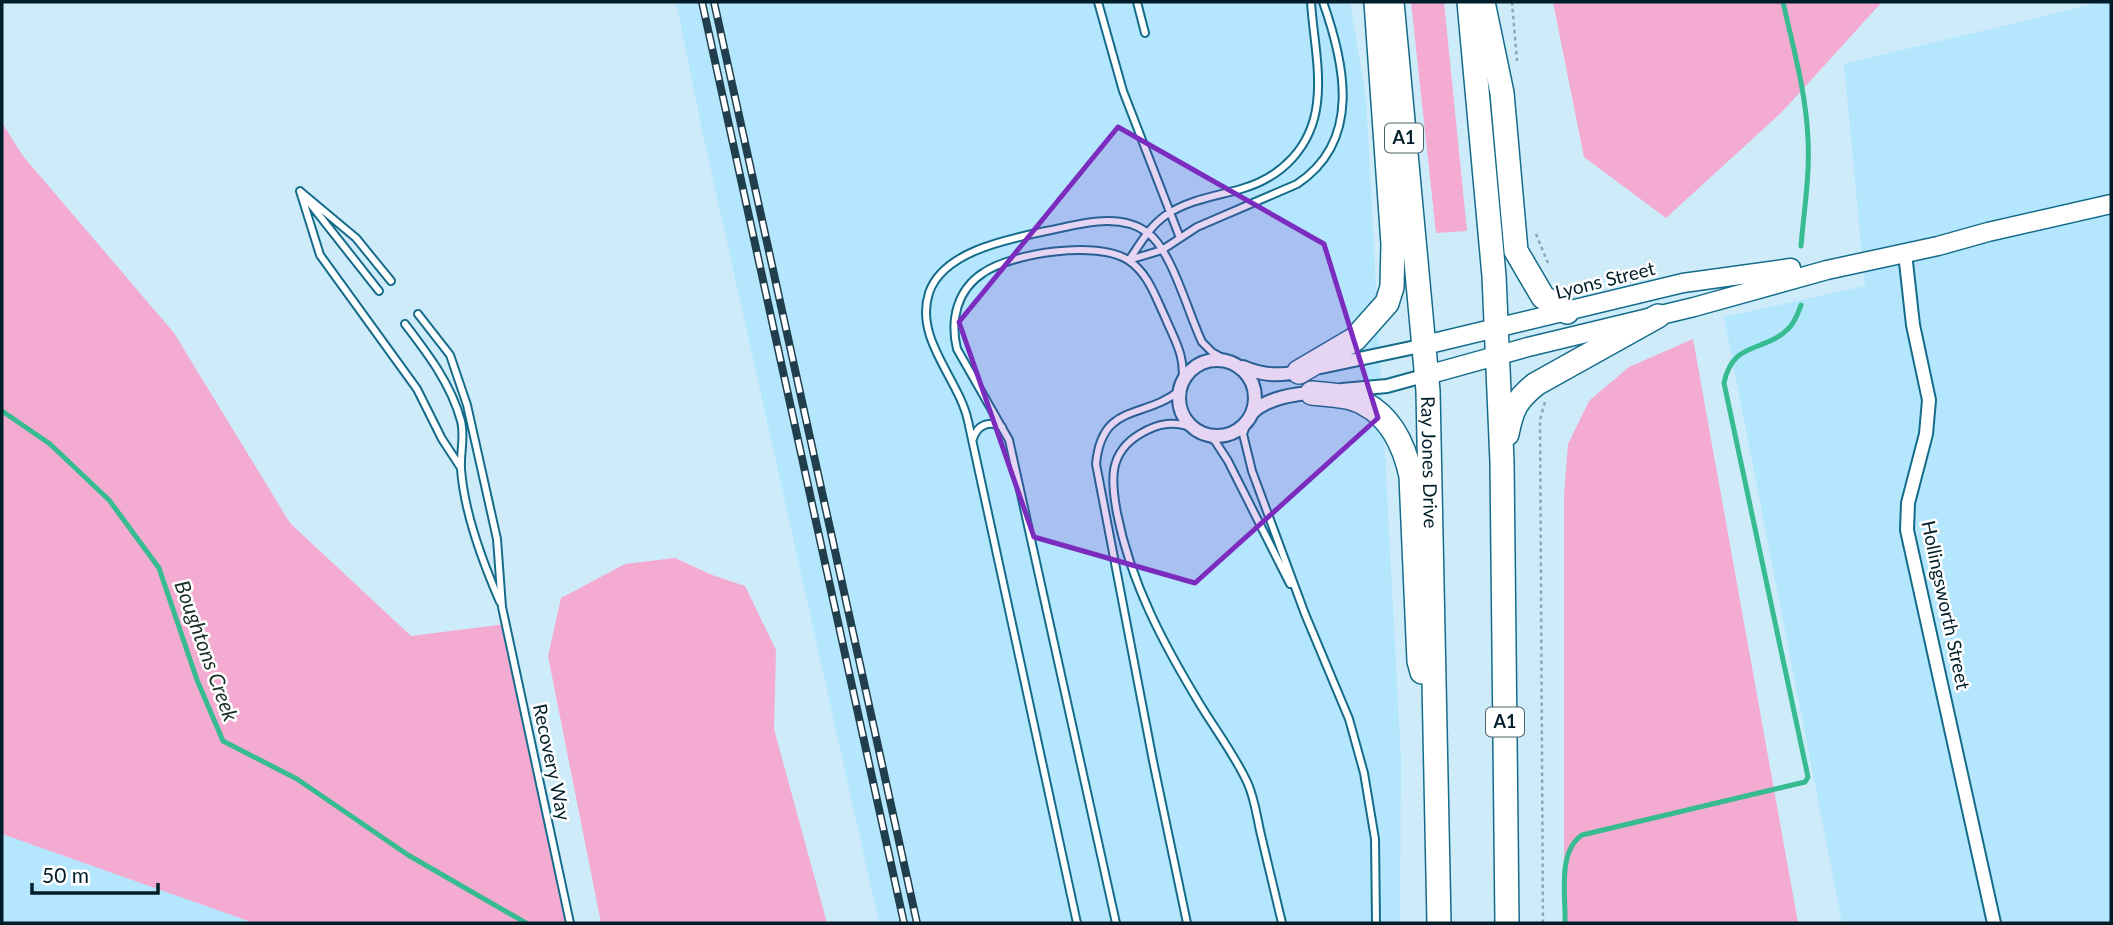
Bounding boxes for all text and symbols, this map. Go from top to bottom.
road number: A1 [1385,124,1423,153]
street label: Lyons Street [1553,256,1657,303]
street label: Ray Jones Drive [1417,396,1443,529]
street label: Hollingsworth Street [1917,518,1976,692]
water label: Boughtons Creek [170,577,245,725]
street label: Recovery Way [529,701,576,823]
road number: A1 [1486,708,1524,736]
scale bar [32,852,158,896]
text: 50 m [42,862,89,887]

